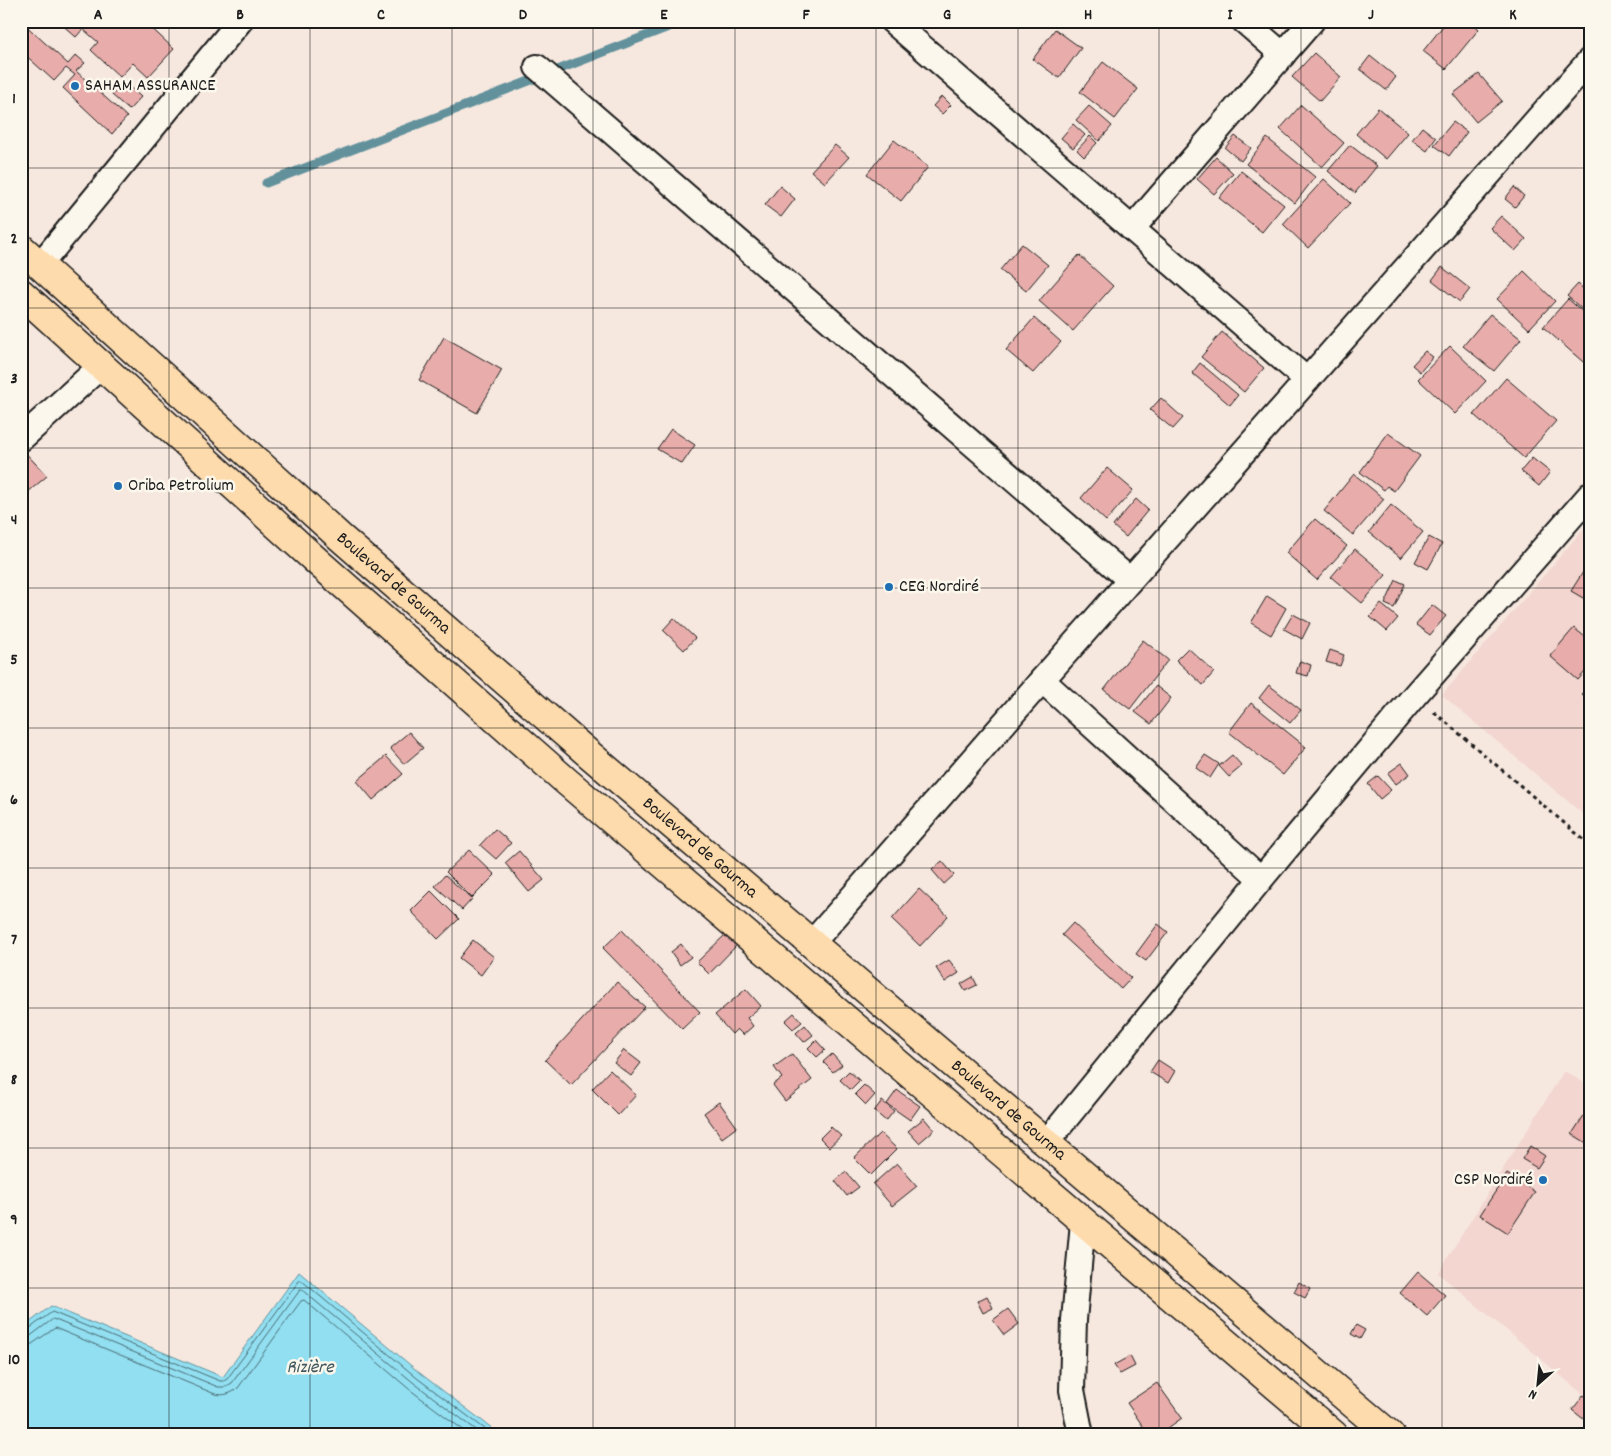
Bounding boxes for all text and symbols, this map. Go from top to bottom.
text: A [94,4,103,27]
text: B [236,4,244,27]
text: C [377,4,385,27]
text: D [519,4,528,27]
text: E [660,4,668,27]
text: F [802,4,810,27]
text: G [943,4,951,27]
text: H [1084,4,1092,27]
text: I [1228,4,1234,27]
text: J [1368,4,1374,27]
text: K [1509,4,1517,27]
place label: SAHAM ASSURANCE [85,74,215,99]
marker: SAHAM ASSURANCE [69,80,81,92]
text: 1 [12,88,16,111]
text: 2 [11,228,18,251]
text: 3 [10,368,18,391]
place label: Oriba Petrolium [128,474,234,499]
marker: Oriba Petrolium [112,480,124,492]
text: 4 [11,509,17,532]
street label: Boulevard de Gourma [330,526,456,641]
place label: CEG Nordiré [899,575,979,600]
marker: CEG Nordiré [883,581,895,593]
text: 5 [10,649,18,672]
text: 6 [10,789,18,812]
street label: Boulevard de Gourma [636,792,763,905]
text: 7 [11,929,17,952]
street label: Boulevard de Gourma [945,1054,1072,1167]
text: 8 [11,1069,18,1092]
place label: CSP Nordiré [1454,1168,1533,1193]
marker: CSP Nordiré [1537,1174,1549,1186]
text: 9 [10,1209,18,1232]
text: 10 [8,1349,20,1372]
water label: Rizière [286,1355,335,1382]
north arrow [1514,1358,1564,1408]
text: N [1525,1383,1541,1404]

